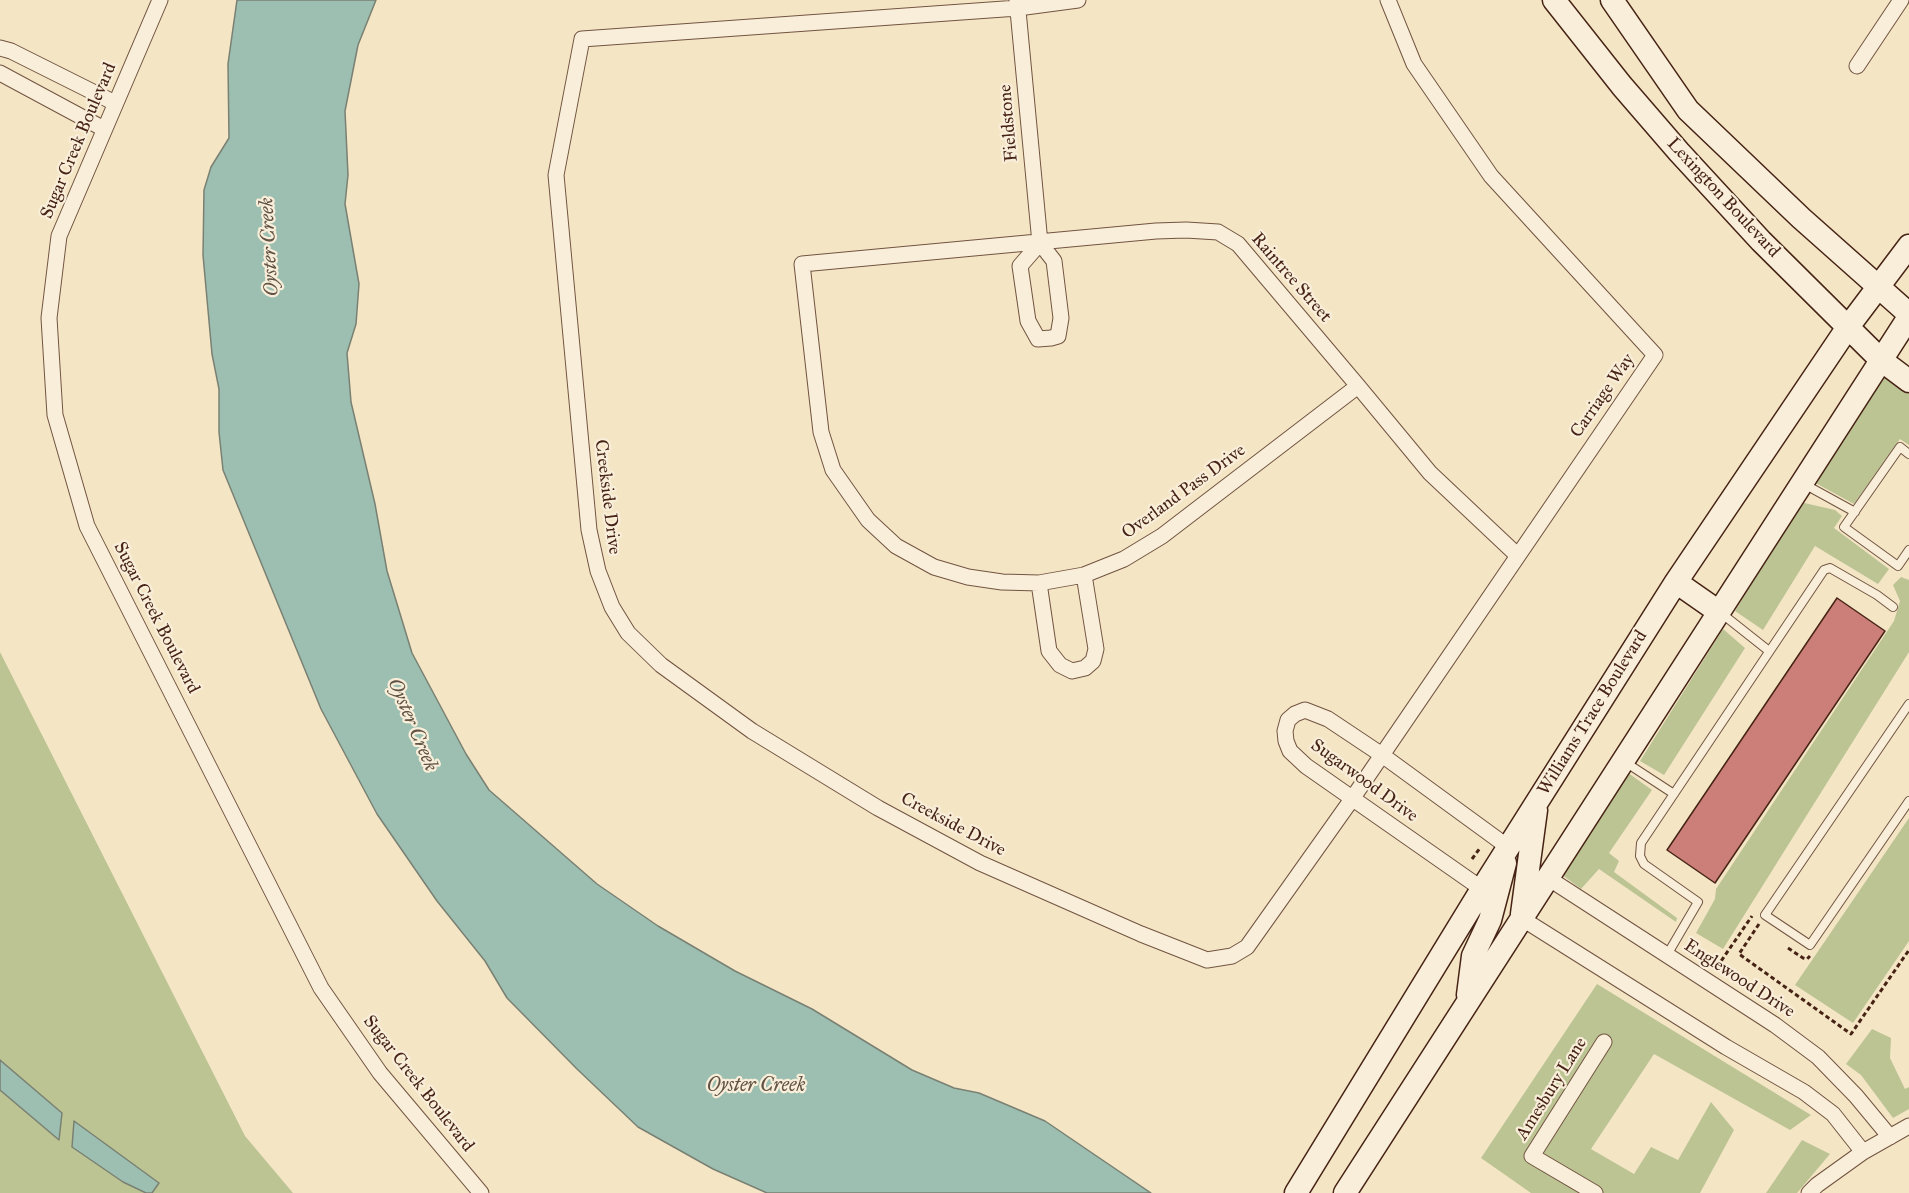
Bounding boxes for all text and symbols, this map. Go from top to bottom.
street label: Sugar Creek Boulevard [36,60,122,222]
street label: Fieldstone [995,84,1023,162]
street label: Lexington Boulevard [1662,134,1784,262]
water label: Oyster Creek [255,197,285,297]
street label: Raintree Street [1246,229,1336,327]
street label: Carriage Way [1566,350,1640,442]
street label: Creekside Drive [589,438,625,556]
street label: Overland Pass Drive [1118,440,1250,544]
street label: Sugar Creek Boulevard [108,538,204,698]
street label: Williams Trace Boulevard [1534,627,1652,799]
water label: Oyster Creek [382,675,442,775]
street label: Sugarwood Drive [1306,735,1422,827]
street label: Creekside Drive [897,788,1009,862]
street label: Englewood Drive [1679,935,1799,1023]
street label: Sugar Creek Boulevard [358,1011,478,1157]
street label: Amesbury Lane [1512,1034,1592,1144]
water label: Oyster Creek [707,1074,805,1098]

